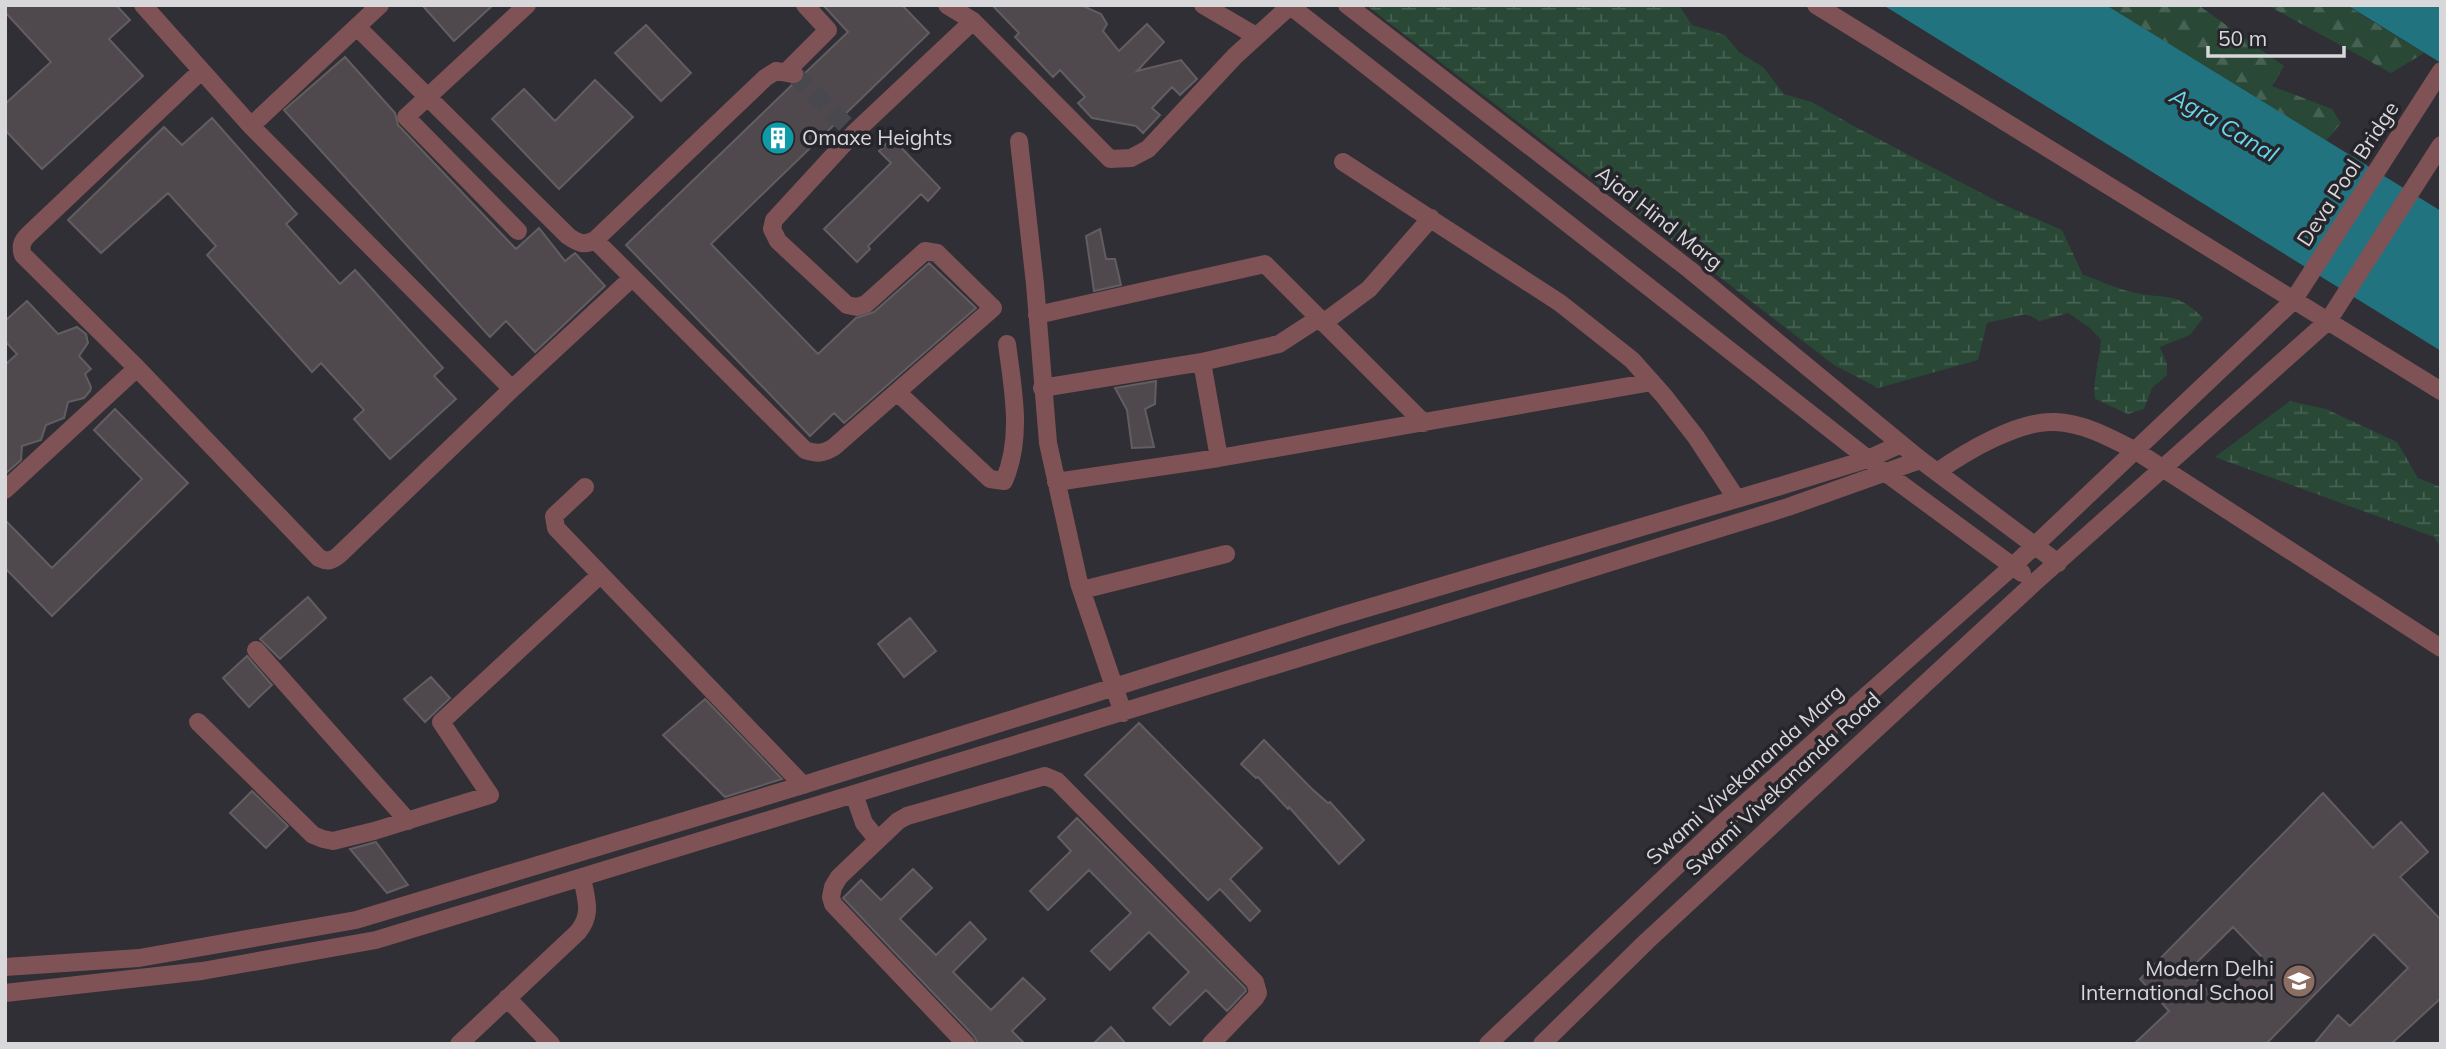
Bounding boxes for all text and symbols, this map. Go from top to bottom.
scale bar [2208,14,2344,58]
text: 50 m [2218,25,2267,51]
water label: Agra Canal [2164,81,2284,168]
street label: Deva Pool Bridge [2291,96,2404,251]
building icon: Omaxe Heights [759,119,797,157]
place label: Omaxe Heights [802,124,952,150]
street label: Ajad Hind Marg [1591,160,1728,275]
street label: Swami Vivekananda Marg [1640,679,1848,870]
street label: Swami Vivekananda Road [1679,686,1885,881]
place label: Modern Delhi International School [2081,955,2274,1005]
school or university icon: Modern Delhi International School [2280,962,2318,1000]

